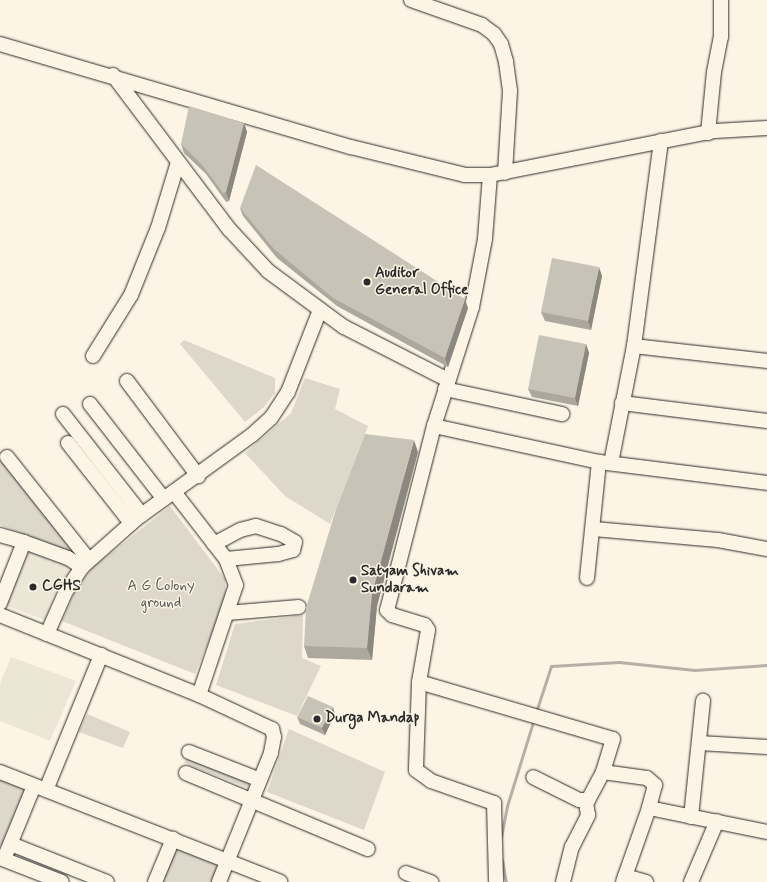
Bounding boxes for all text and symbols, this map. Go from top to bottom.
place label: Auditor General Office [375,264,468,299]
marker: Auditor General Office [362,277,372,287]
place label: Satyam Shivam Sundaram [361,562,457,597]
marker: Satyam Shivam Sundaram [348,575,358,585]
park label: A G Colony ground [124,577,198,612]
place label: CGHS [42,578,81,596]
marker: CGHS [27,581,39,593]
place label: Durga Mandap [325,710,418,728]
marker: Durga Mandap [312,714,322,724]

